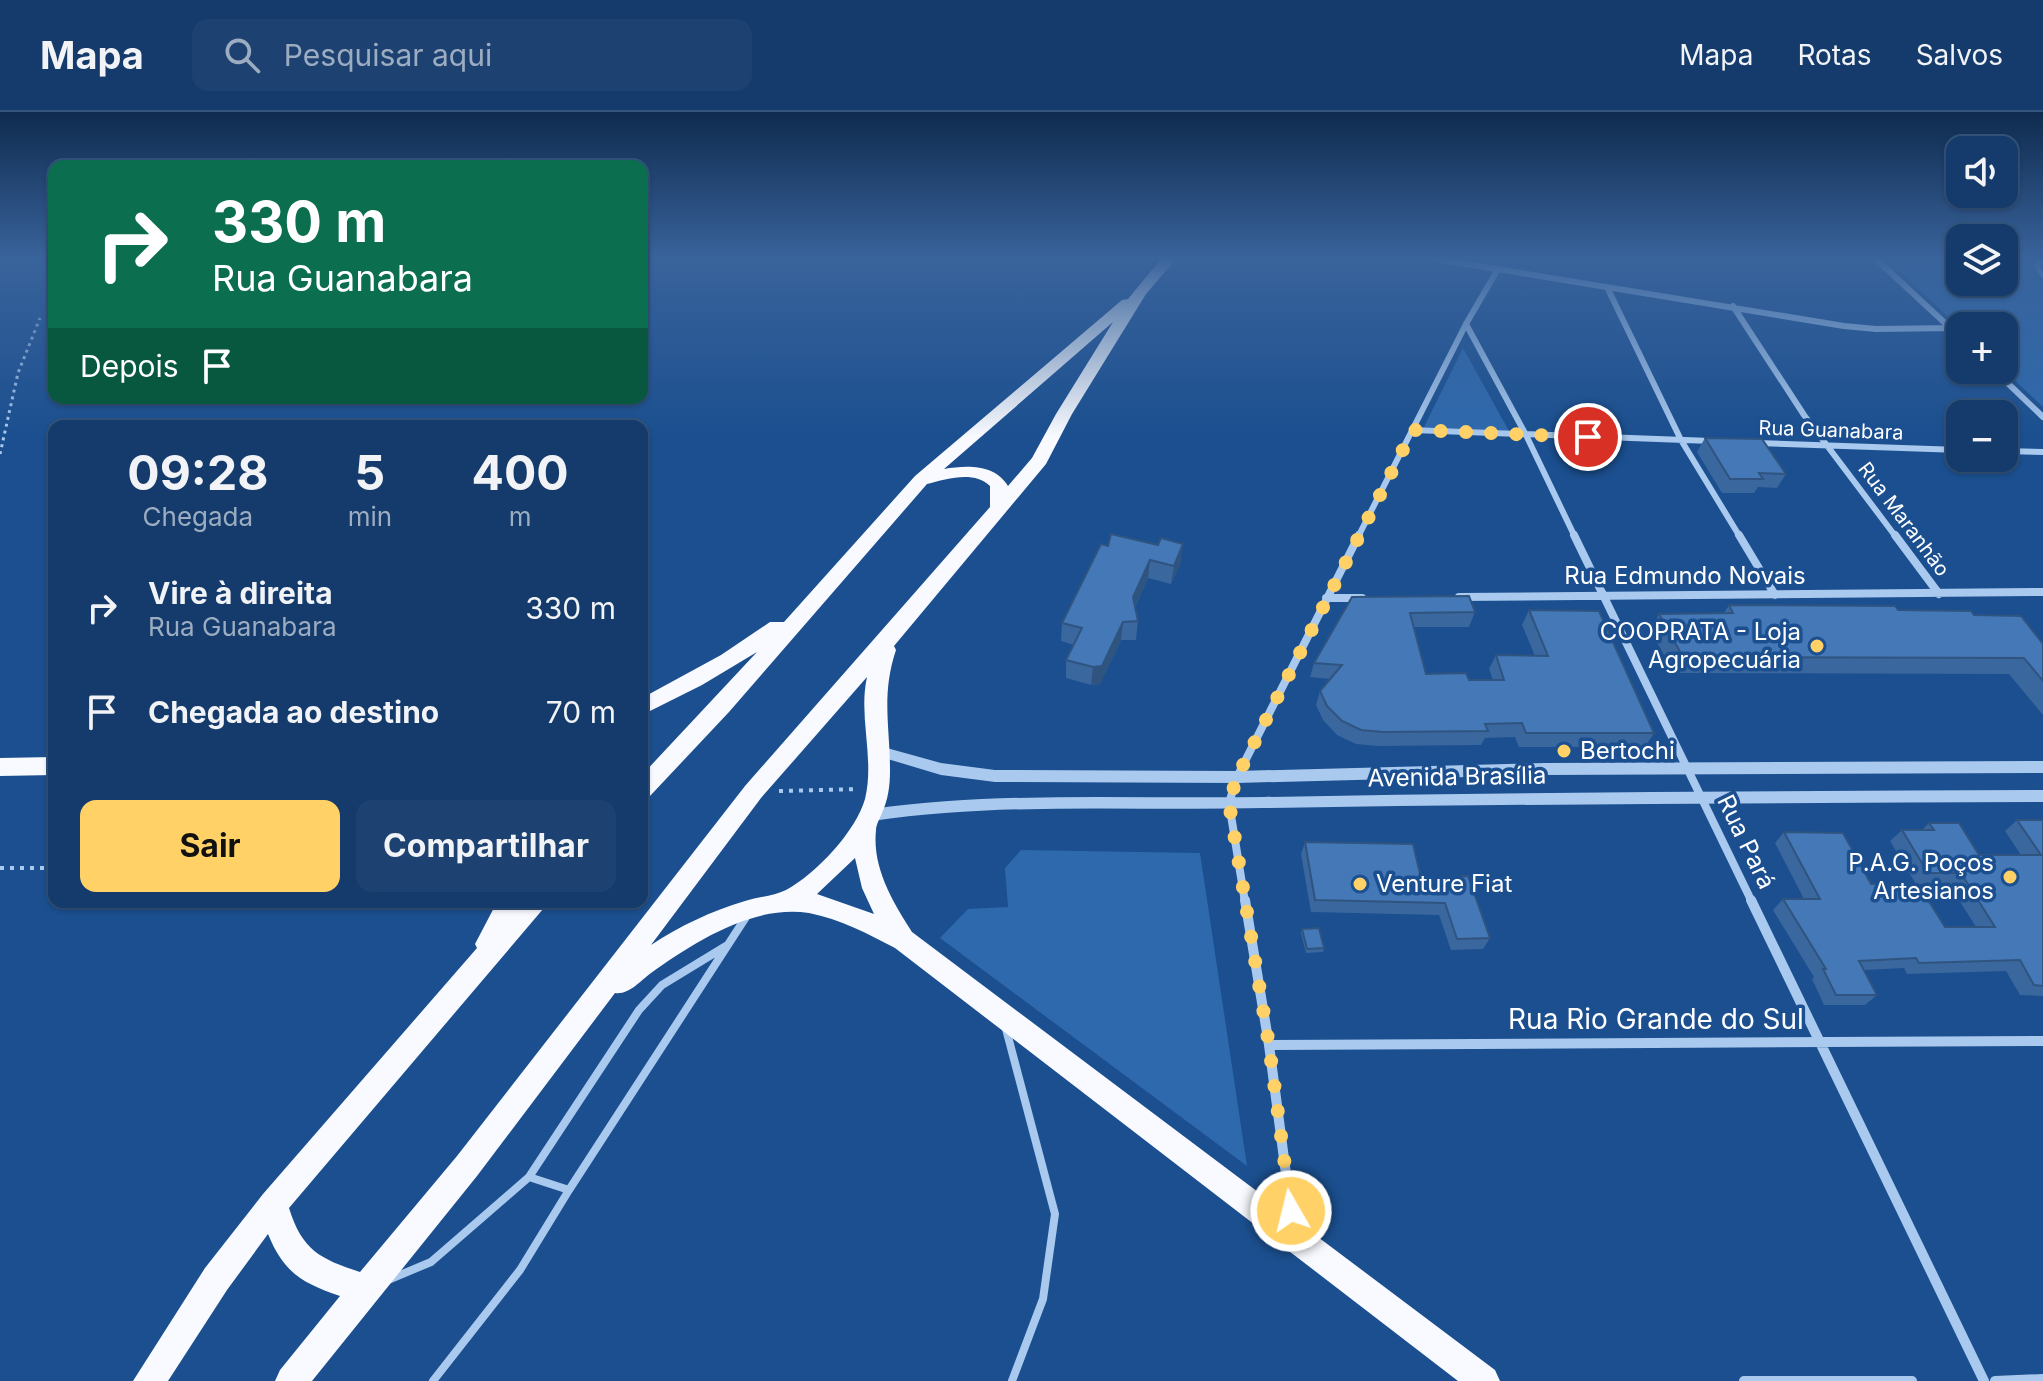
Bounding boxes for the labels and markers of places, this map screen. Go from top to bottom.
pin [1554,403,1622,471]
place label: COOPRATA - Loja Agropecuária [1600,617,1801,674]
marker: COOPRATA - Loja Agropecuária [1808,637,1826,655]
place label: Bertochi [1580,736,1675,765]
marker: Bertochi [1555,742,1573,760]
place label: P.A.G. Poços Artesianos [1848,848,1994,905]
marker: P.A.G. Poços Artesianos [2001,868,2019,886]
place label: Venture Fiat [1376,869,1512,898]
marker: Venture Fiat [1351,875,1369,893]

